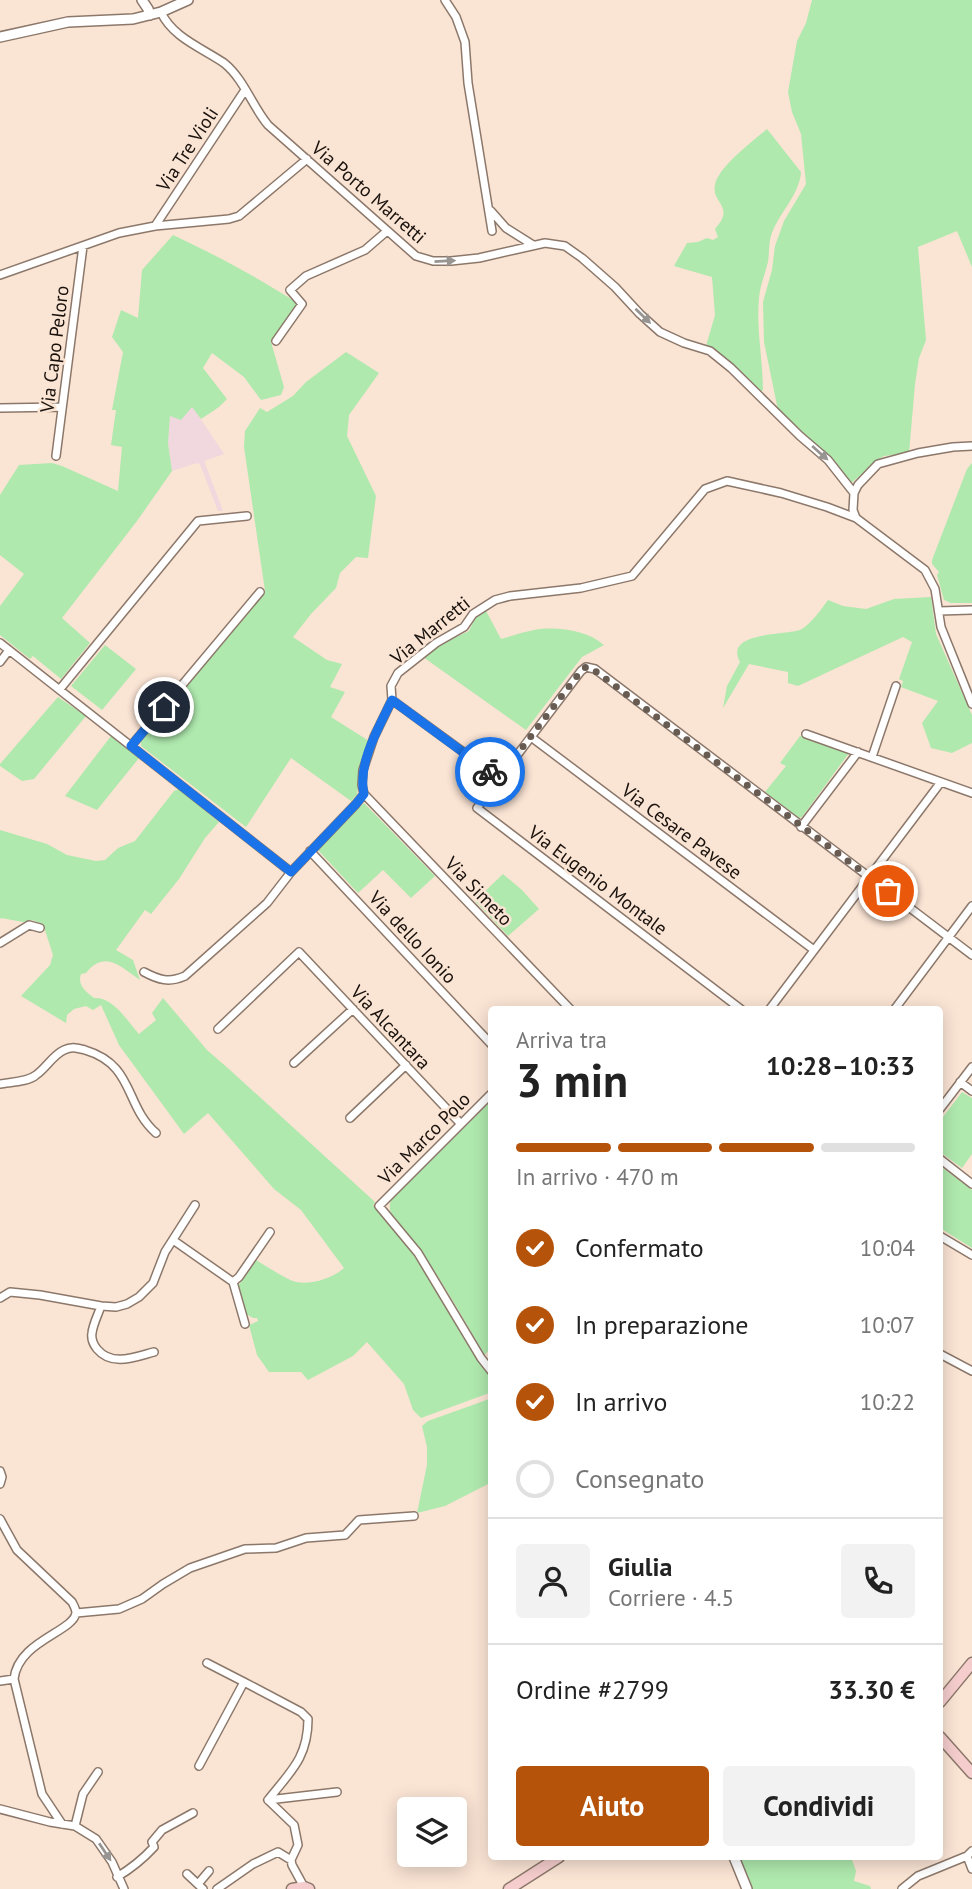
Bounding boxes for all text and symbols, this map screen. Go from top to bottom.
street label: Via Tre Violi [150,102,223,196]
street label: Via Porto Marretti [306,135,431,248]
one-way arrow [434,255,456,266]
street label: Via Capo Peloro [34,284,74,415]
one-way arrow [634,307,651,323]
one-way arrow [811,445,829,461]
street label: Via Marretti [385,591,475,670]
pin [134,677,194,737]
icon: home [145,688,183,726]
courier [455,737,525,807]
icon: bike [471,753,509,791]
street label: Via Cesare Pavese [616,777,747,884]
street label: Via Eugenio Montale [523,819,672,940]
street label: Via Simeto [439,851,518,931]
pin [858,861,918,921]
icon: bag [869,872,907,910]
street label: Via dello Ionio [363,885,462,988]
street label: Via Alcantara [345,979,436,1074]
text: Arriva tra [516,1025,607,1054]
text: 10:28–10:33 [766,1049,915,1082]
text: 3 min [516,1050,628,1110]
street label: Via Marco Polo [372,1087,475,1190]
text: In arrivo · 470 m [516,1162,679,1191]
icon: check [516,1229,554,1267]
text: Confermato [575,1231,704,1264]
text: 10:04 [860,1233,915,1262]
icon: check [516,1306,554,1344]
text: In preparazione [575,1308,749,1341]
text: 10:07 [860,1310,915,1339]
icon: check [516,1383,554,1421]
text: In arrivo [575,1385,667,1418]
text: 10:22 [860,1387,915,1416]
text: Consegnato [575,1462,705,1495]
button: person [516,1544,590,1618]
button: phone [841,1544,915,1618]
text: Giulia [608,1550,672,1583]
text: Corriere · 4.5 [608,1583,734,1612]
text: Ordine #2799 [516,1673,669,1706]
text: 33.30 € [828,1673,915,1706]
button: Aiuto [516,1766,709,1846]
button: Condividi [723,1766,915,1846]
map controls [397,1797,467,1867]
button: layers [397,1797,467,1867]
one-way arrow [98,1843,112,1861]

